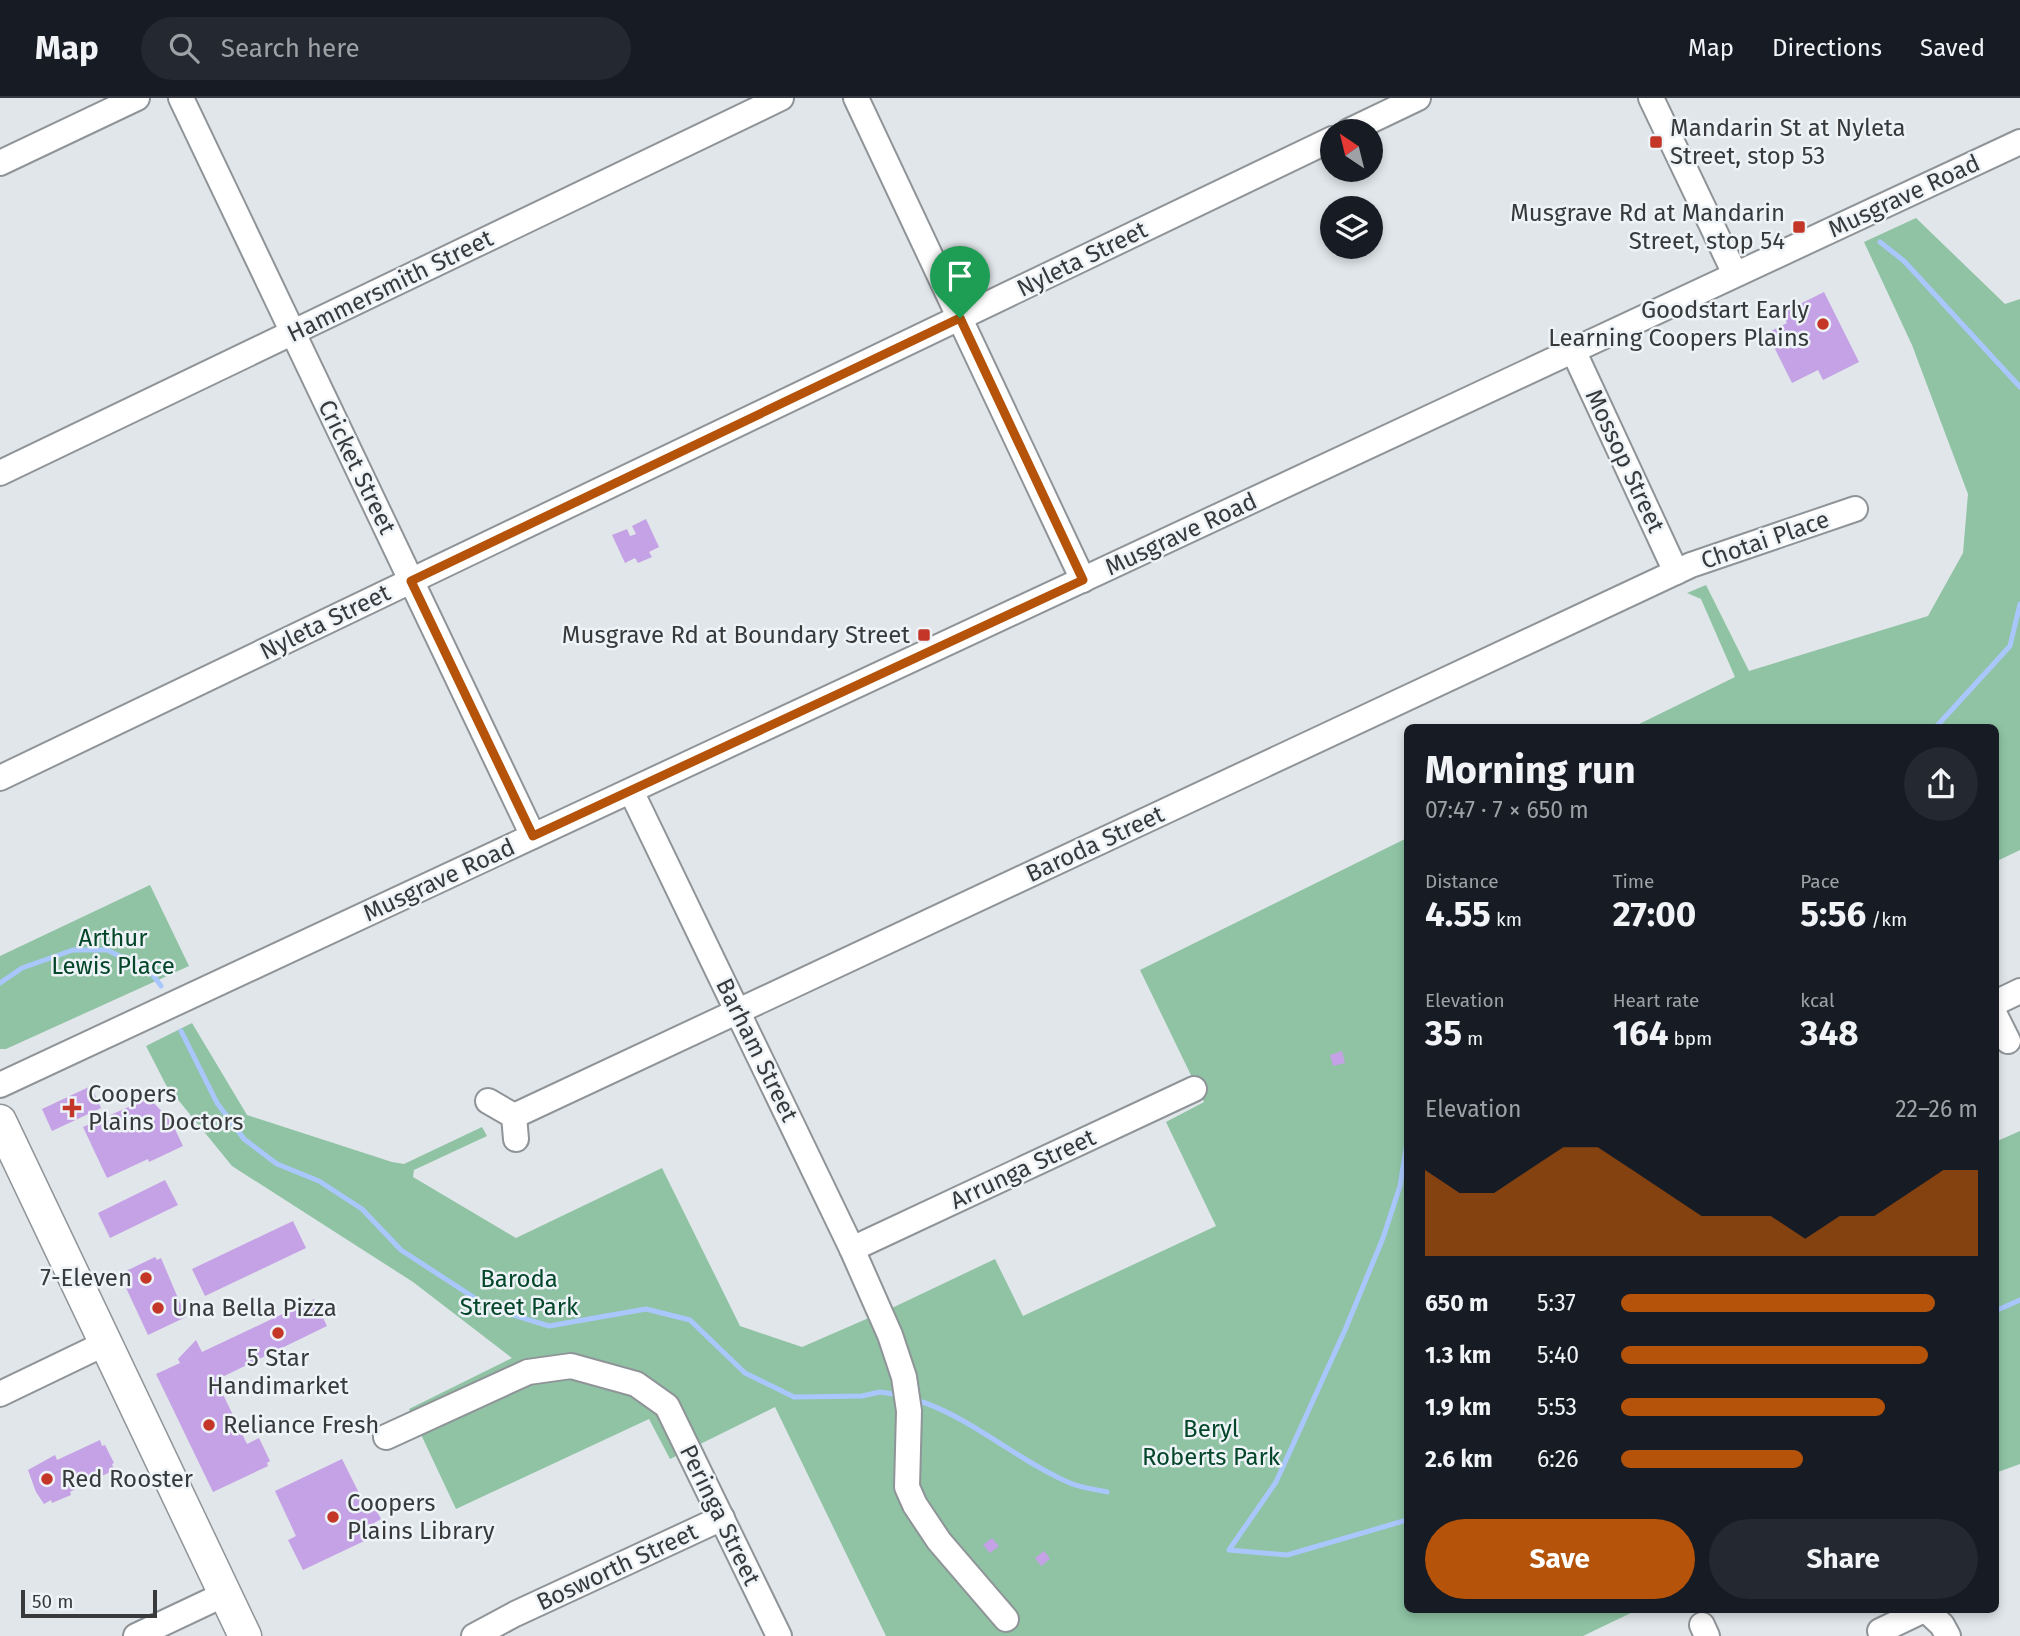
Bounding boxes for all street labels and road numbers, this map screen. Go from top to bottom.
street label: Musgrave Road [1824,149,1984,243]
street label: Nyleta Street [1012,215,1152,303]
street label: Hammersmith Street [283,224,498,348]
street label: Mossop Street [1580,385,1670,537]
street label: Cricket Street [312,395,402,539]
street label: Musgrave Road [1101,487,1261,581]
street label: Chotai Place [1697,505,1833,575]
street label: Nyleta Street [255,578,395,666]
street label: Baroda Street [1022,800,1169,888]
street label: Musgrave Road [359,833,519,927]
street label: Barham Street [710,974,804,1127]
street label: Arrunga Street [946,1123,1100,1215]
street label: Peringa Street [674,1440,766,1590]
street label: Bosworth Street [532,1517,702,1617]

